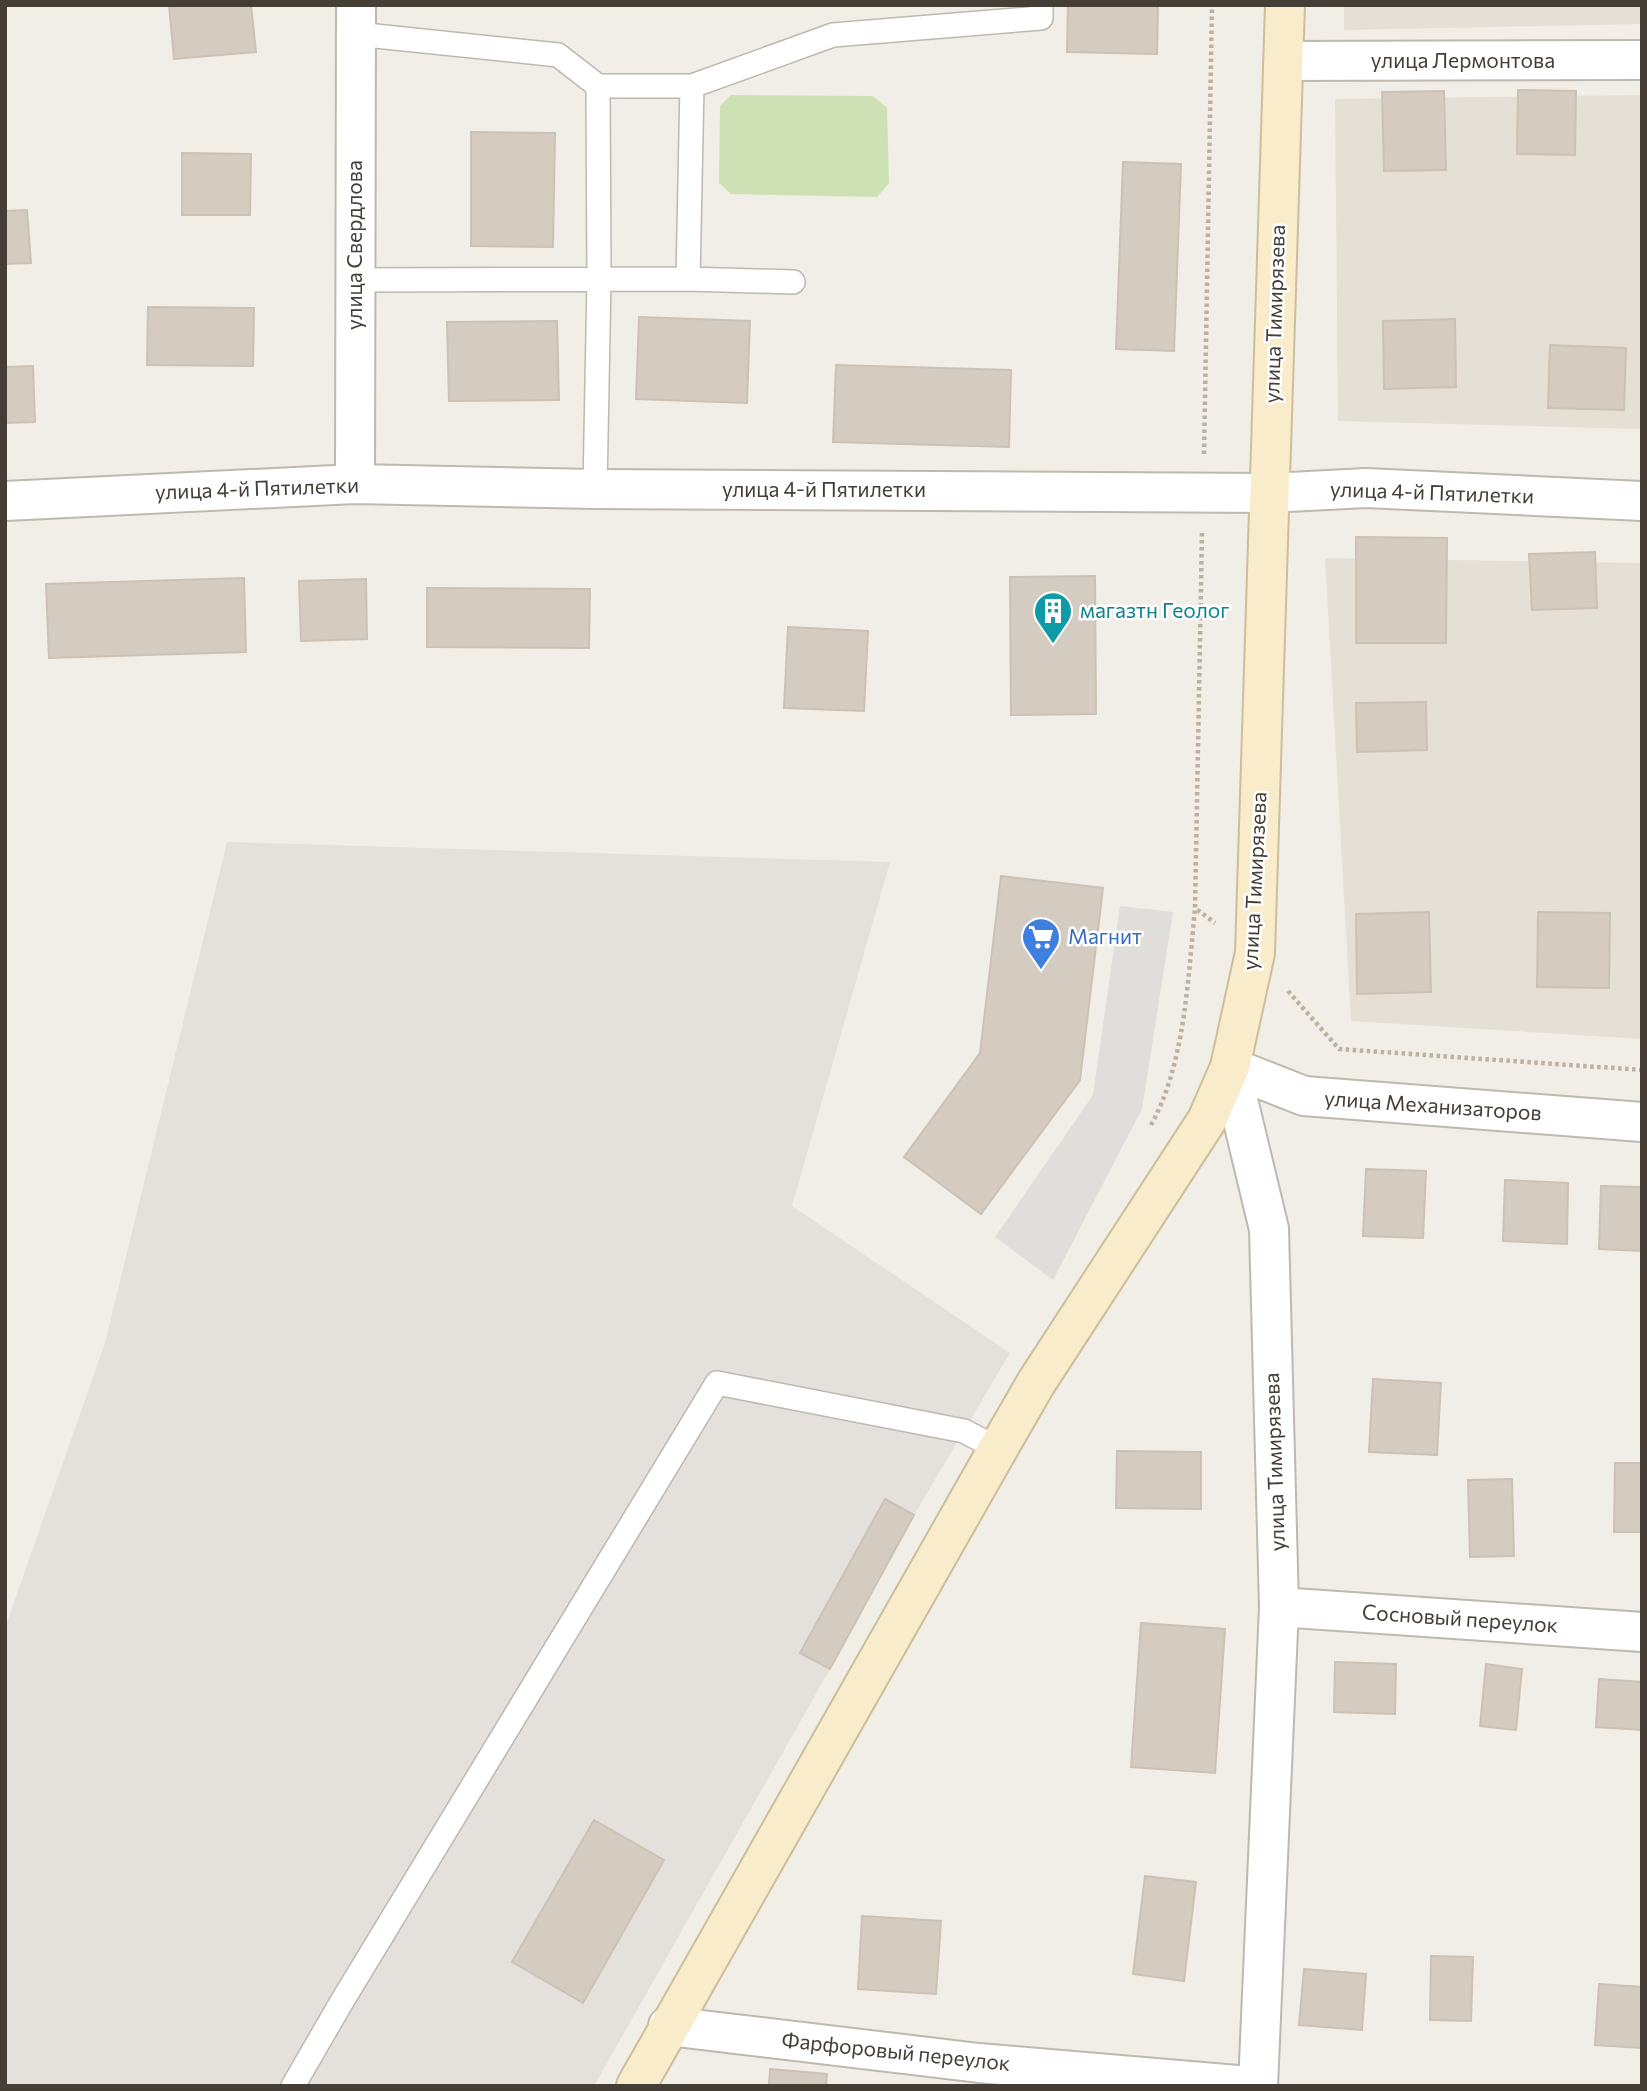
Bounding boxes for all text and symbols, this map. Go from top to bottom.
street label: улица Лермонтова [1371,47,1555,72]
street label: улица Свердлова [341,160,366,330]
street label: улица Тимирязева [1258,224,1289,404]
street label: улица 4-й Пятилетки [155,471,359,504]
street label: улица 4-й Пятилетки [1330,475,1534,508]
street label: улица 4-й Пятилетки [722,476,926,501]
building icon: магазтн Геолог [1032,590,1074,645]
place label: магазтн Геолог [1080,597,1230,622]
street label: улица Тимирязева [1236,791,1271,971]
supermarket icon: Магнит [1020,916,1062,971]
place label: Магнит [1068,923,1142,948]
street label: улица Механизаторов [1324,1084,1543,1125]
street label: улица Тимирязева [1258,1372,1289,1552]
street label: Сосновый переулок [1361,1598,1559,1637]
street label: Фарфоровый переулок [781,2026,1012,2075]

